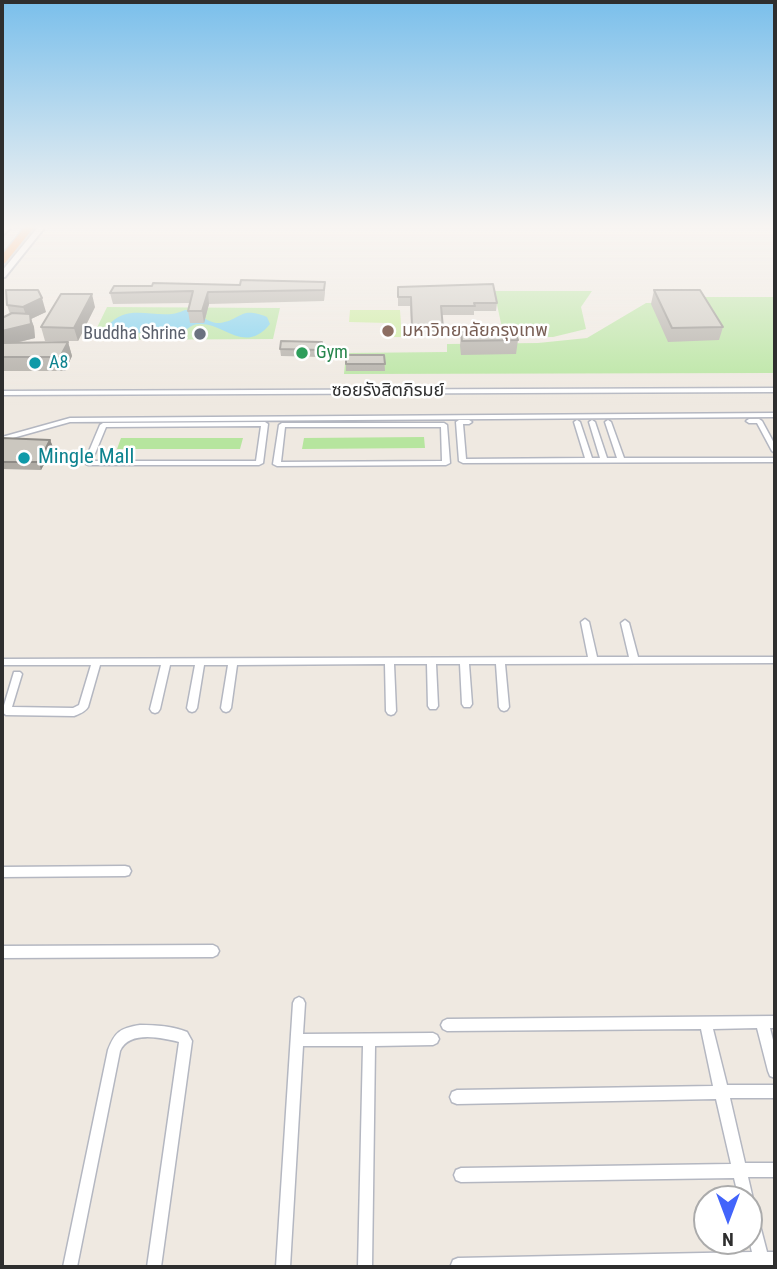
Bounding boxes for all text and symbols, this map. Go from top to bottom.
place label: มหาวิทยาลัยกรุงเทพ [402,320,548,342]
place label: Buddha Shrine [83,323,186,345]
marker: มหาวิทยาลัยกรุงเทพ [380,323,396,339]
marker: Buddha Shrine [192,326,208,342]
place label: Gym [316,342,348,364]
marker: Gym [294,345,310,361]
place label: A8 [49,352,68,374]
marker: A8 [27,355,43,371]
street label: ซอยรังสิตภิรมย์ [332,380,444,402]
place label: Mingle Mall [38,445,134,471]
marker: Mingle Mall [16,450,32,466]
north arrow [693,1185,763,1255]
text: N [722,1228,734,1251]

